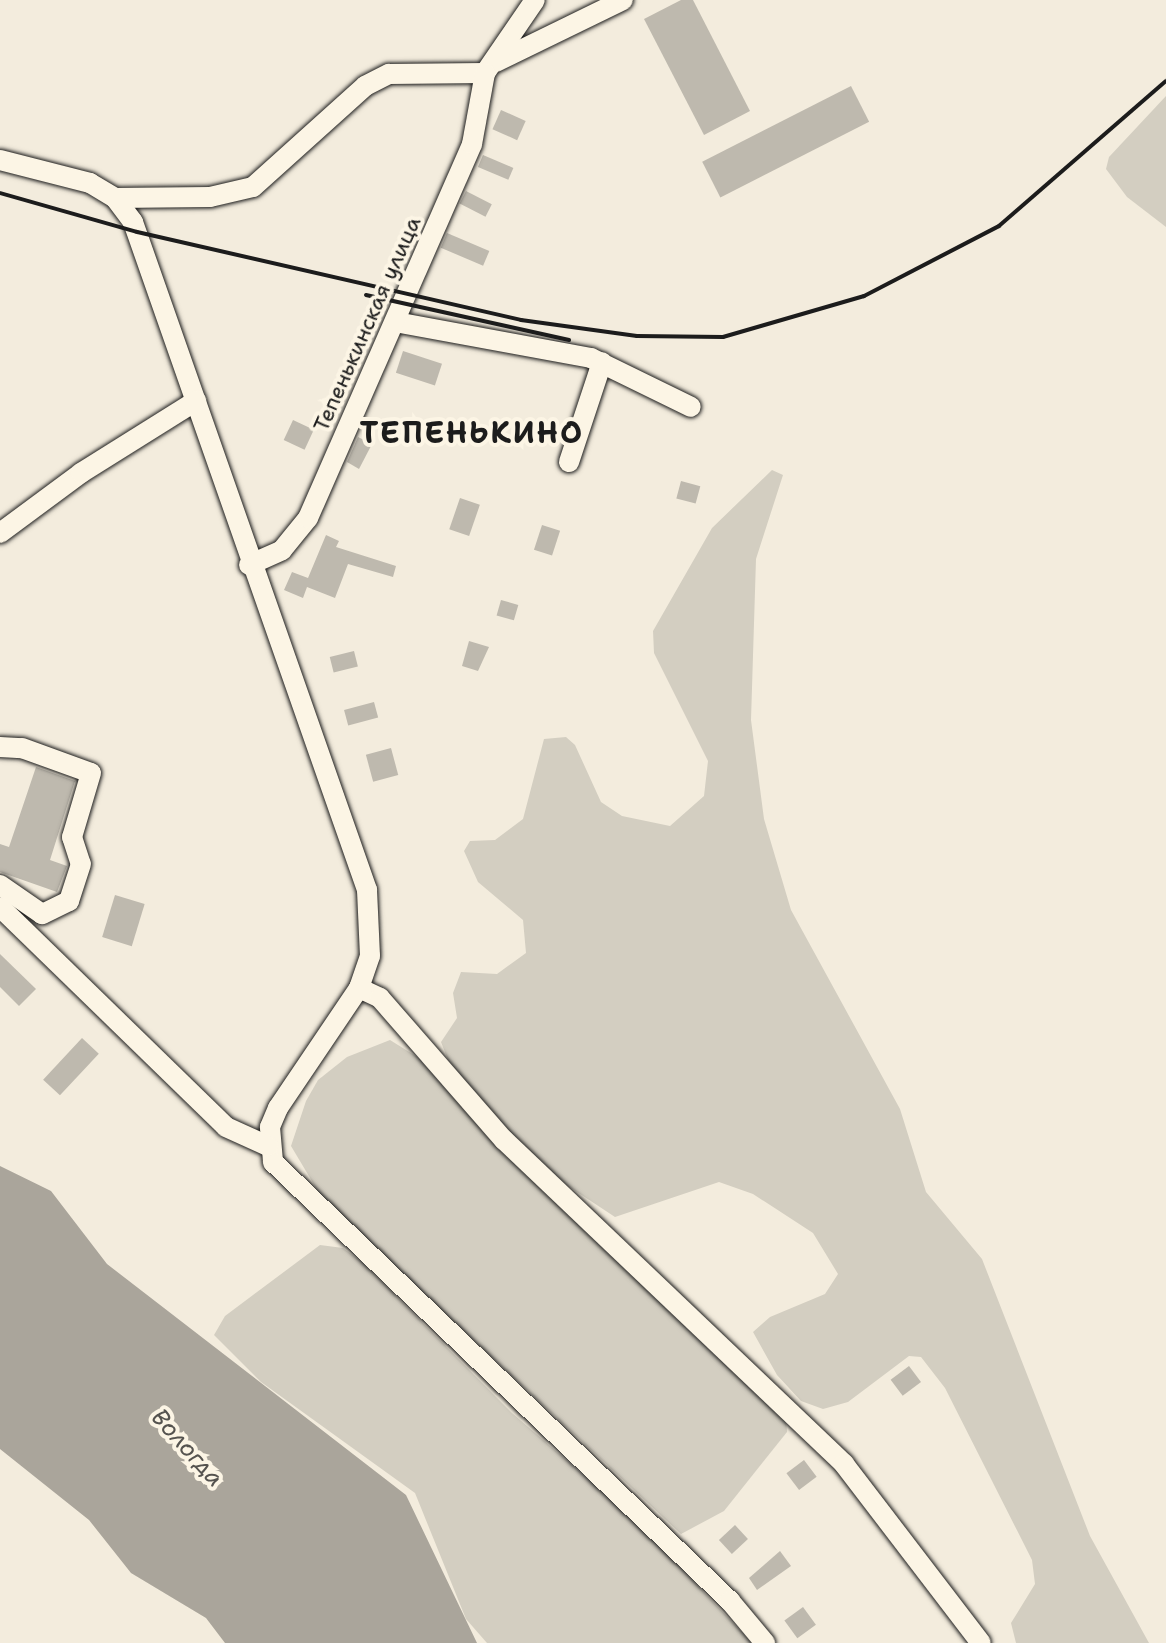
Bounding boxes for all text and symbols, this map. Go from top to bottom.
street label: Тепенькинская улица [308,212,426,436]
district label: ТЕПЕНЬКИНО [360,415,584,451]
water label: Вологда [145,1403,229,1493]

